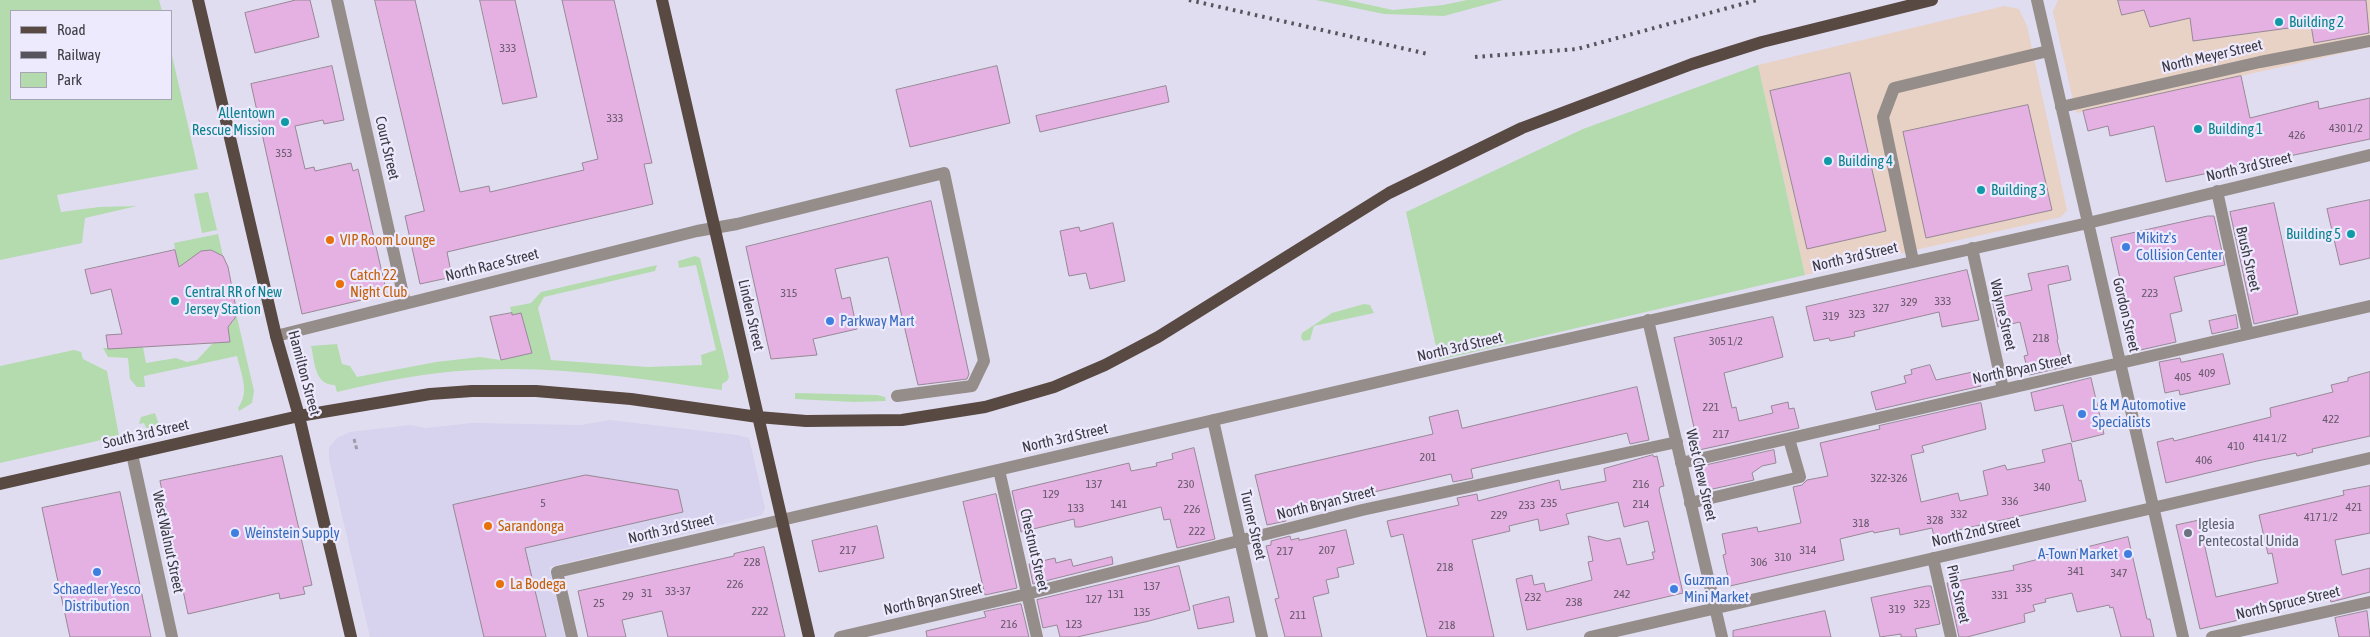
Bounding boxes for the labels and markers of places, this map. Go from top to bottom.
place label: Building 2 [2289,13,2344,31]
marker: Building 2 [2273,16,2285,28]
place label: Allentown Rescue Mission [192,104,275,139]
marker: Allentown Rescue Mission [279,116,291,128]
place label: Building 1 [2208,120,2263,138]
marker: Building 1 [2192,123,2204,135]
place label: Building 4 [1838,152,1893,170]
marker: Building 4 [1822,155,1834,167]
place label: Building 3 [1991,181,2046,199]
marker: Building 3 [1975,184,1987,196]
place label: Building 5 [2286,225,2341,243]
marker: Building 5 [2345,228,2357,240]
place label: Mikitz's Collision Center [2136,229,2223,264]
place label: VIP Room Lounge [340,231,435,249]
marker: VIP Room Lounge [324,234,336,246]
marker: Mikitz's Collision Center [2120,241,2132,253]
place label: Catch 22 Night Club [350,266,407,301]
marker: Catch 22 Night Club [334,278,346,290]
place label: Central RR of New Jersey Station [185,283,282,318]
marker: Central RR of New Jersey Station [169,295,181,307]
place label: Parkway Mart [840,312,915,330]
marker: Parkway Mart [824,315,836,327]
place label: L & M Automotive Specialists [2092,396,2186,431]
marker: L & M Automotive Specialists [2076,408,2088,420]
place label: Iglesia Pentecostal Unida [2198,515,2299,550]
place label: Sarandonga [498,517,564,535]
marker: Sarandonga [482,520,494,532]
place label: Weinstein Supply [245,524,340,542]
marker: Weinstein Supply [229,527,241,539]
marker: Iglesia Pentecostal Unida [2182,527,2194,539]
place label: A-Town Market [2038,545,2118,563]
marker: A-Town Market [2122,548,2134,560]
marker: Schaedler Yesco Distribution [91,566,103,578]
place label: Guzman Mini Market [1684,571,1749,606]
place label: La Bodega [510,575,566,593]
marker: La Bodega [494,578,506,590]
place label: Schaedler Yesco Distribution [53,580,141,615]
marker: Guzman Mini Market [1668,583,1680,595]

